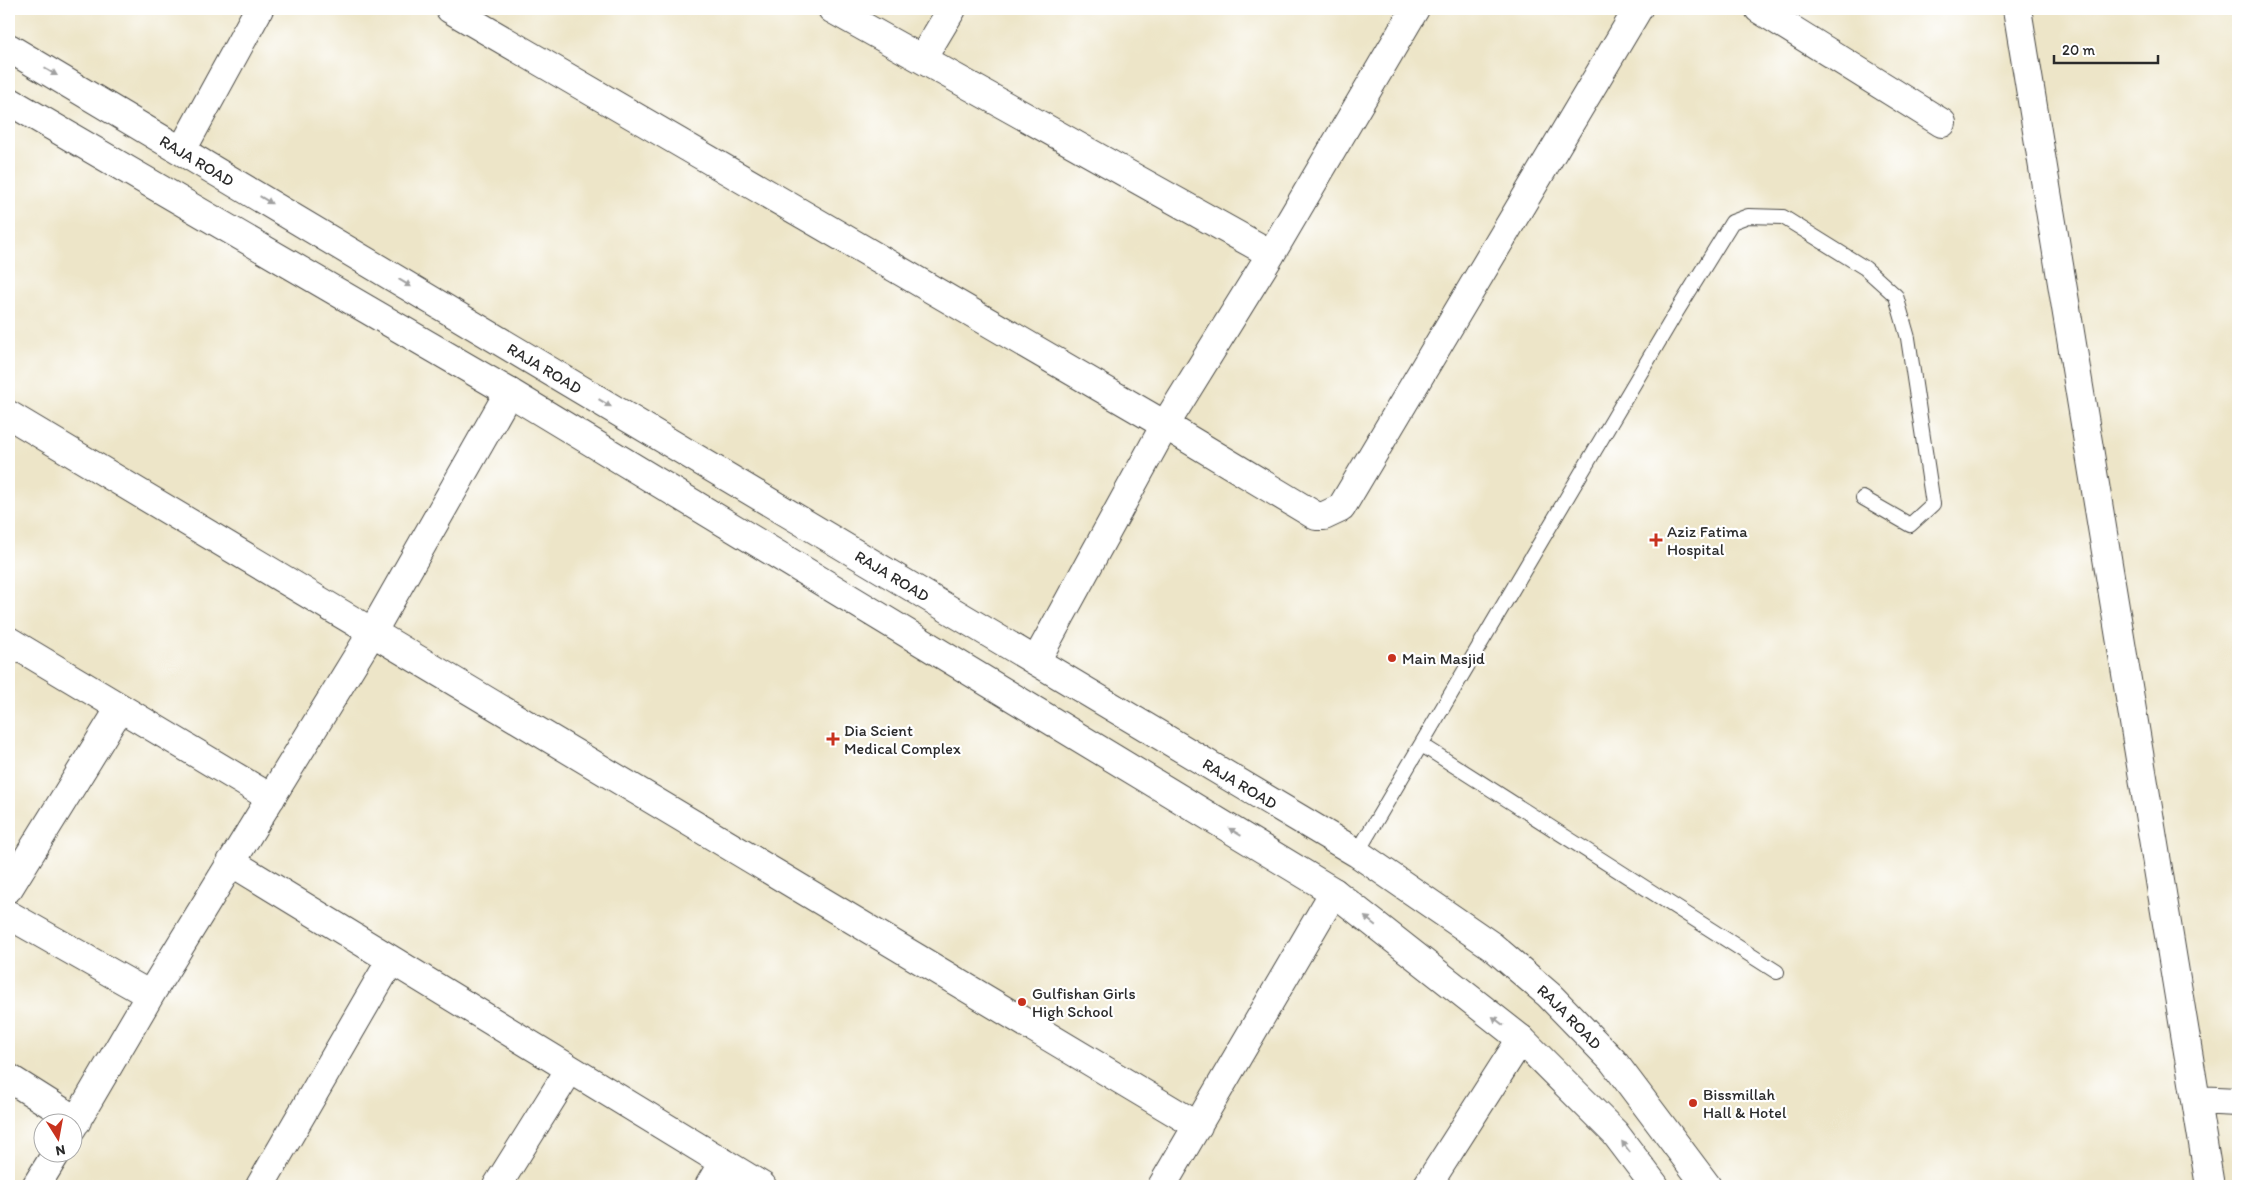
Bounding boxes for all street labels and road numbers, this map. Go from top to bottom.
street label: RAJA ROAD [156,131,238,190]
street label: RAJA ROAD [504,338,586,398]
street label: RAJA ROAD [852,546,933,605]
street label: RAJA ROAD [1199,754,1281,813]
street label: RAJA ROAD [1534,980,1606,1053]

